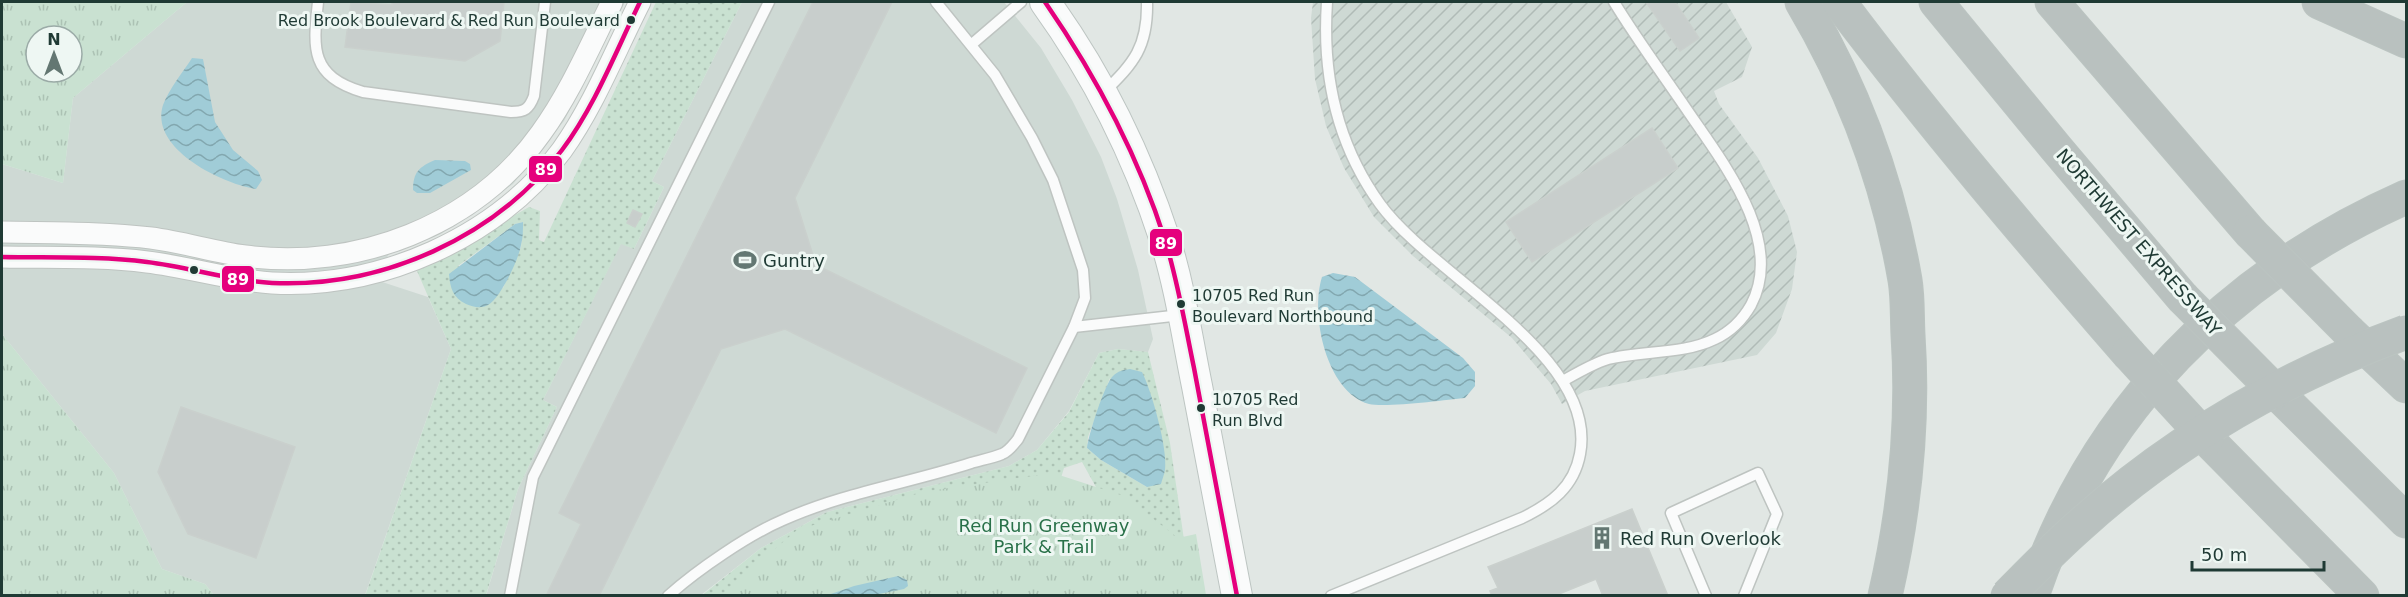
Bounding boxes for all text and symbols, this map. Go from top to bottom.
place label: Red Brook Boulevard & Red Run Boulevard [278,11,620,30]
marker: Red Brook Boulevard & Red Run Boulevard [625,14,637,26]
north arrow [24,24,84,84]
text: N [47,30,61,49]
street label: NORTHWEST EXPRESSWAY [2052,144,2227,340]
line badge: 89 [528,155,563,183]
text: 89 [535,160,557,179]
line badge: 89 [1149,228,1183,257]
text: 89 [1155,234,1177,253]
sports icon: Guntry [732,247,758,273]
place label: Guntry [763,250,825,271]
unlabelled marker [188,264,200,276]
line badge: 89 [221,265,255,293]
text: 89 [227,270,249,289]
place label: 10705 Red Run Boulevard Northbound [1192,286,1373,326]
marker: 10705 Red Run Boulevard Northbound [1175,298,1187,310]
place label: 10705 Red Run Blvd [1212,390,1298,430]
marker: 10705 Red Run Blvd [1195,402,1207,414]
park label: Red Run Greenway Park & Trail [958,515,1130,557]
building icon: Red Run Overlook [1589,525,1615,551]
place label: Red Run Overlook [1620,528,1781,549]
scale bar [2192,534,2324,572]
text: 50 m [2201,544,2247,565]

